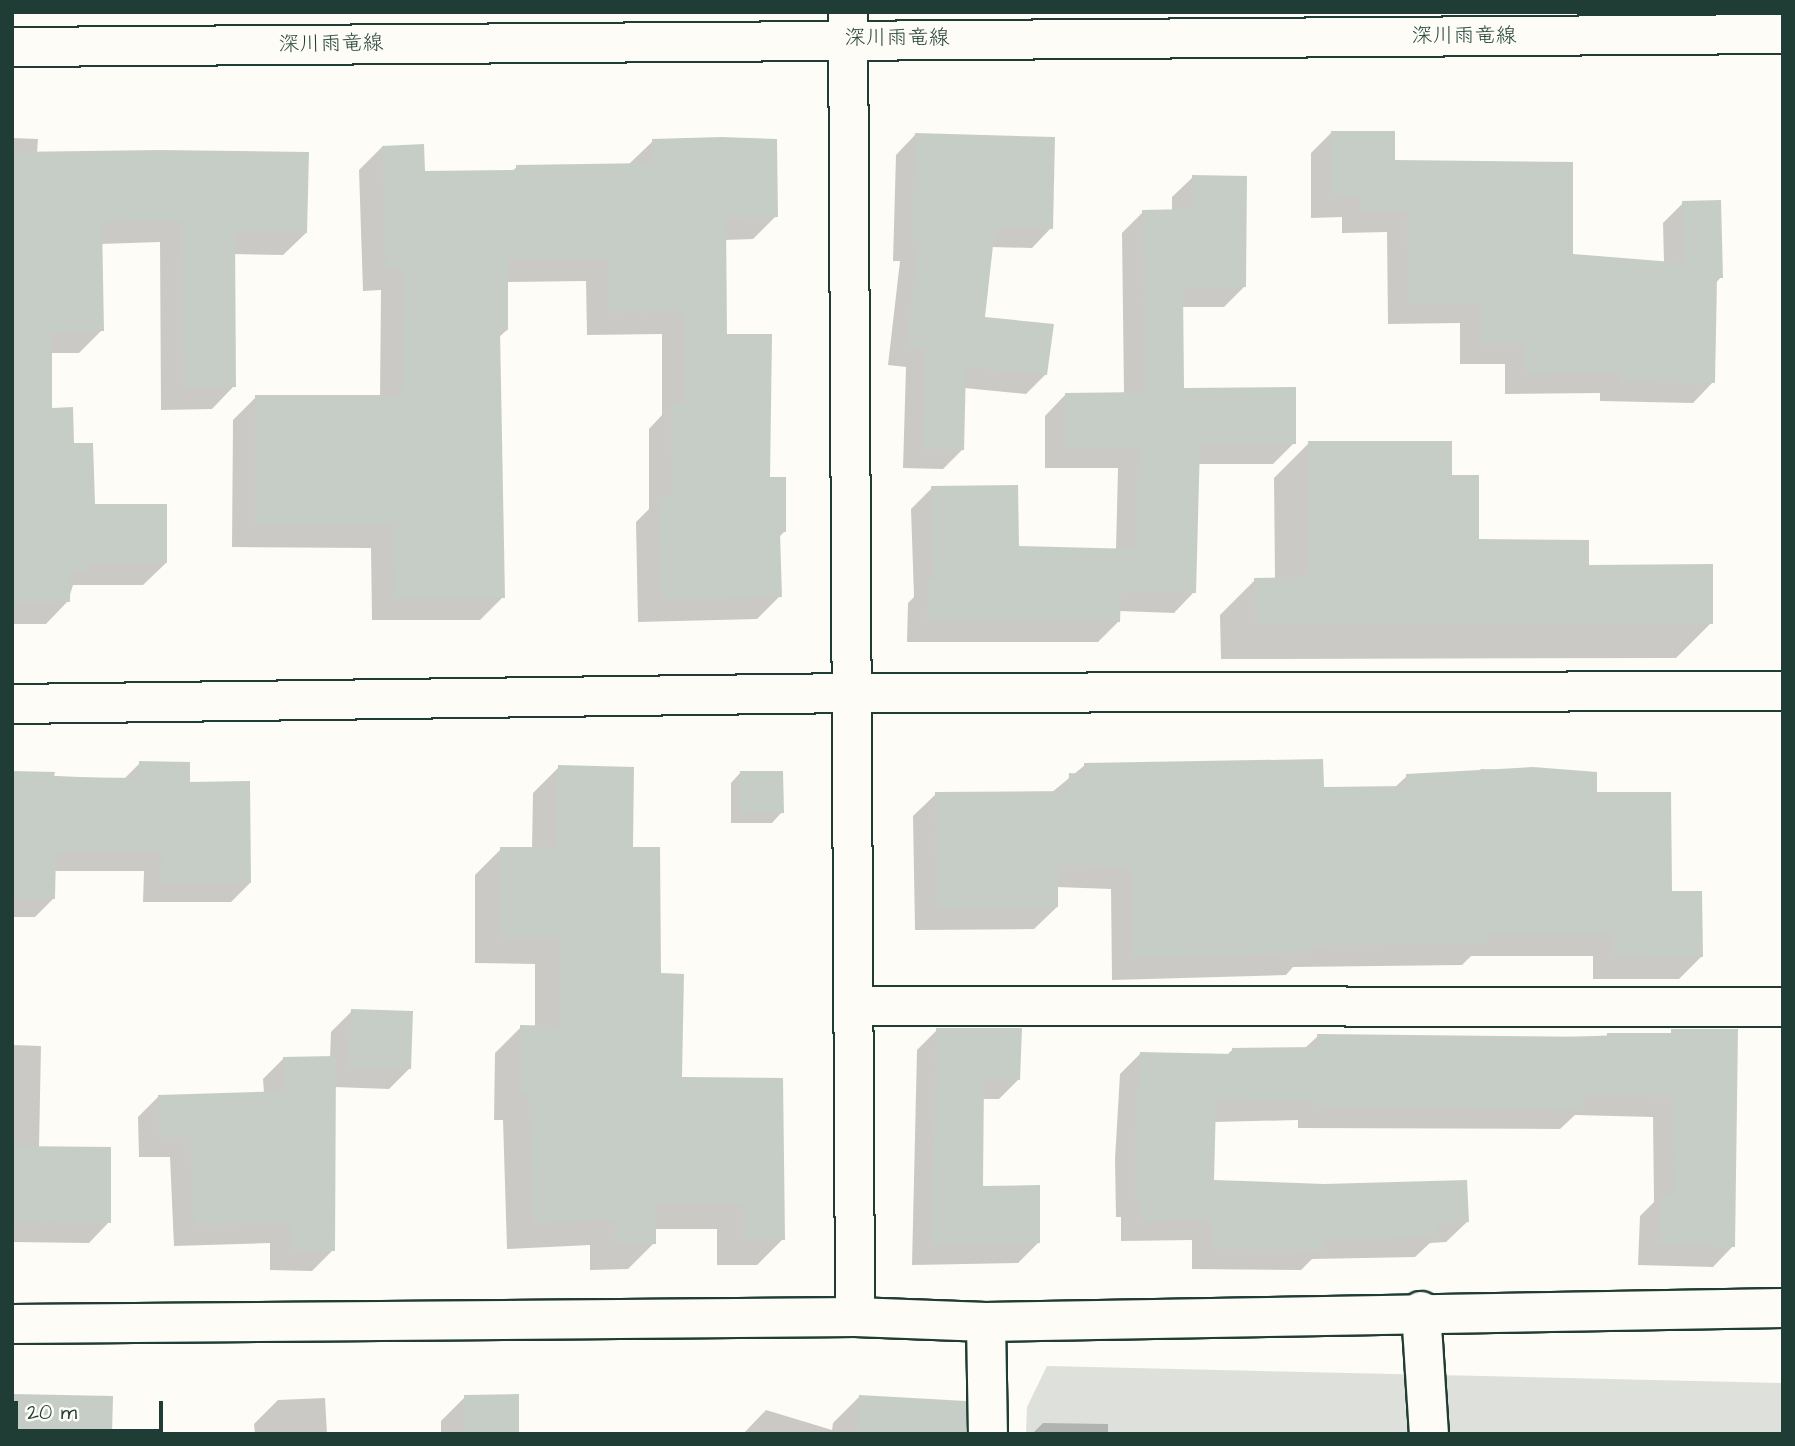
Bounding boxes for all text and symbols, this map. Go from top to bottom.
street label: 深川雨竜線 [1412,23,1516,49]
street label: 深川雨竜線 [845,25,949,51]
street label: 深川雨竜線 [278,30,384,58]
scale bar [18,1386,166,1430]
text: 20 m [27,1398,77,1427]

